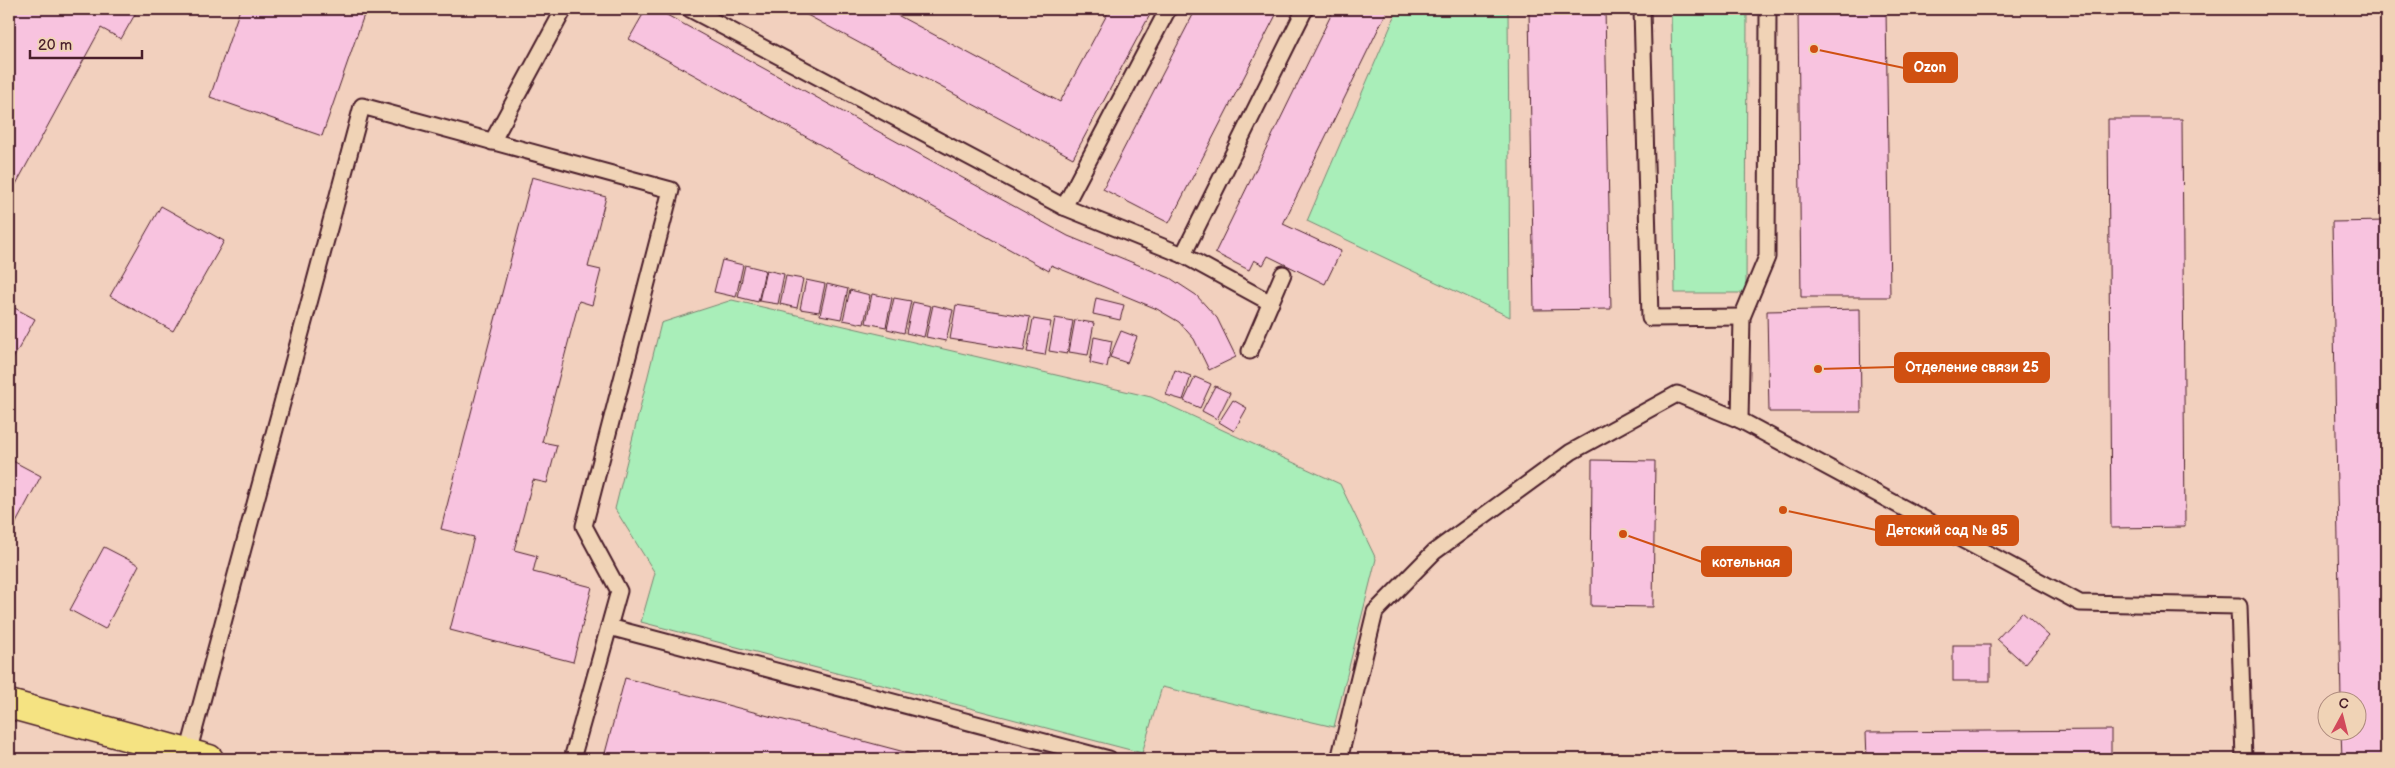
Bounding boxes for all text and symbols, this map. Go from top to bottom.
scale bar [30,28,142,60]
text: 20 m [38,36,72,55]
callout: Ozon [1904,53,1957,82]
text: Ozon [1914,59,1946,76]
callout: Отделение связи 25 [1895,353,2049,382]
text: Отделение связи 25 [1905,359,2039,376]
callout: Детский сад № 85 [1876,516,2018,545]
text: Детский сад № 85 [1886,522,2008,539]
callout: котельная [1702,547,1791,576]
text: котельная [1712,554,1780,571]
north arrow [2318,690,2368,740]
text: С [2338,695,2350,713]

